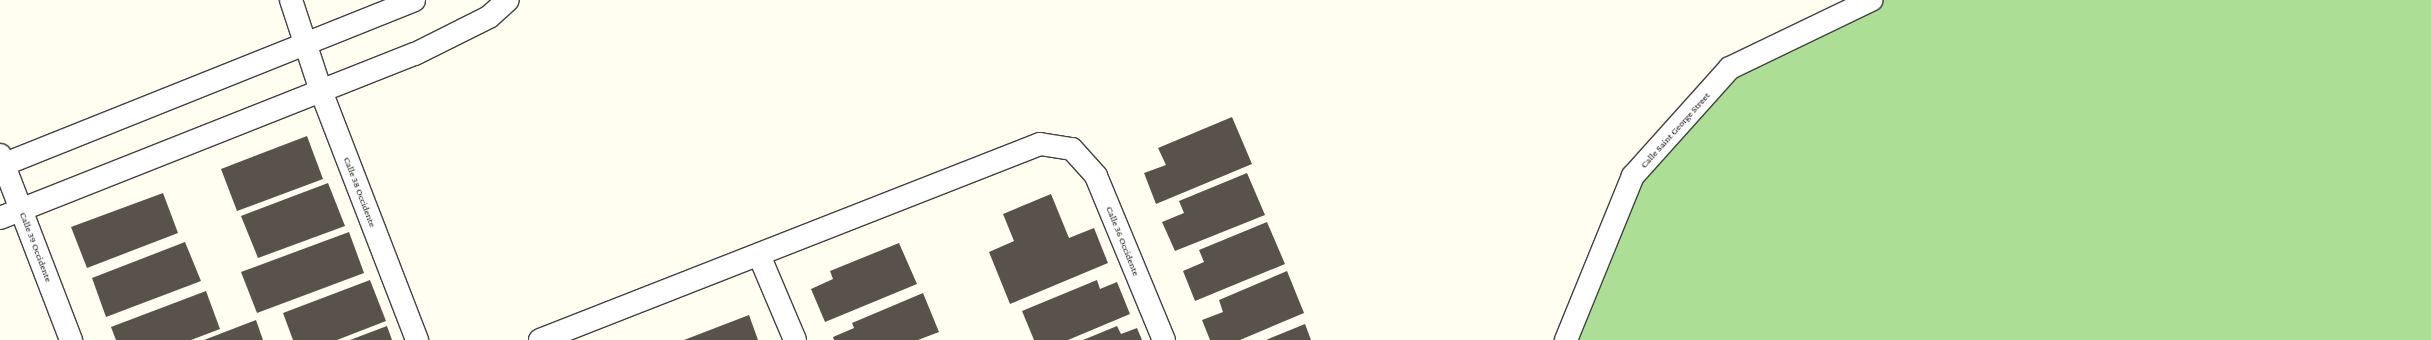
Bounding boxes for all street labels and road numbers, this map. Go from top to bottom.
street label: Calle Saint George Street [1638,90,1712,170]
street label: Calle 38 Occidente [341,155,379,229]
street label: Calle 36 Occidente [1104,204,1142,278]
street label: Calle 39 Occidente [17,210,55,284]

